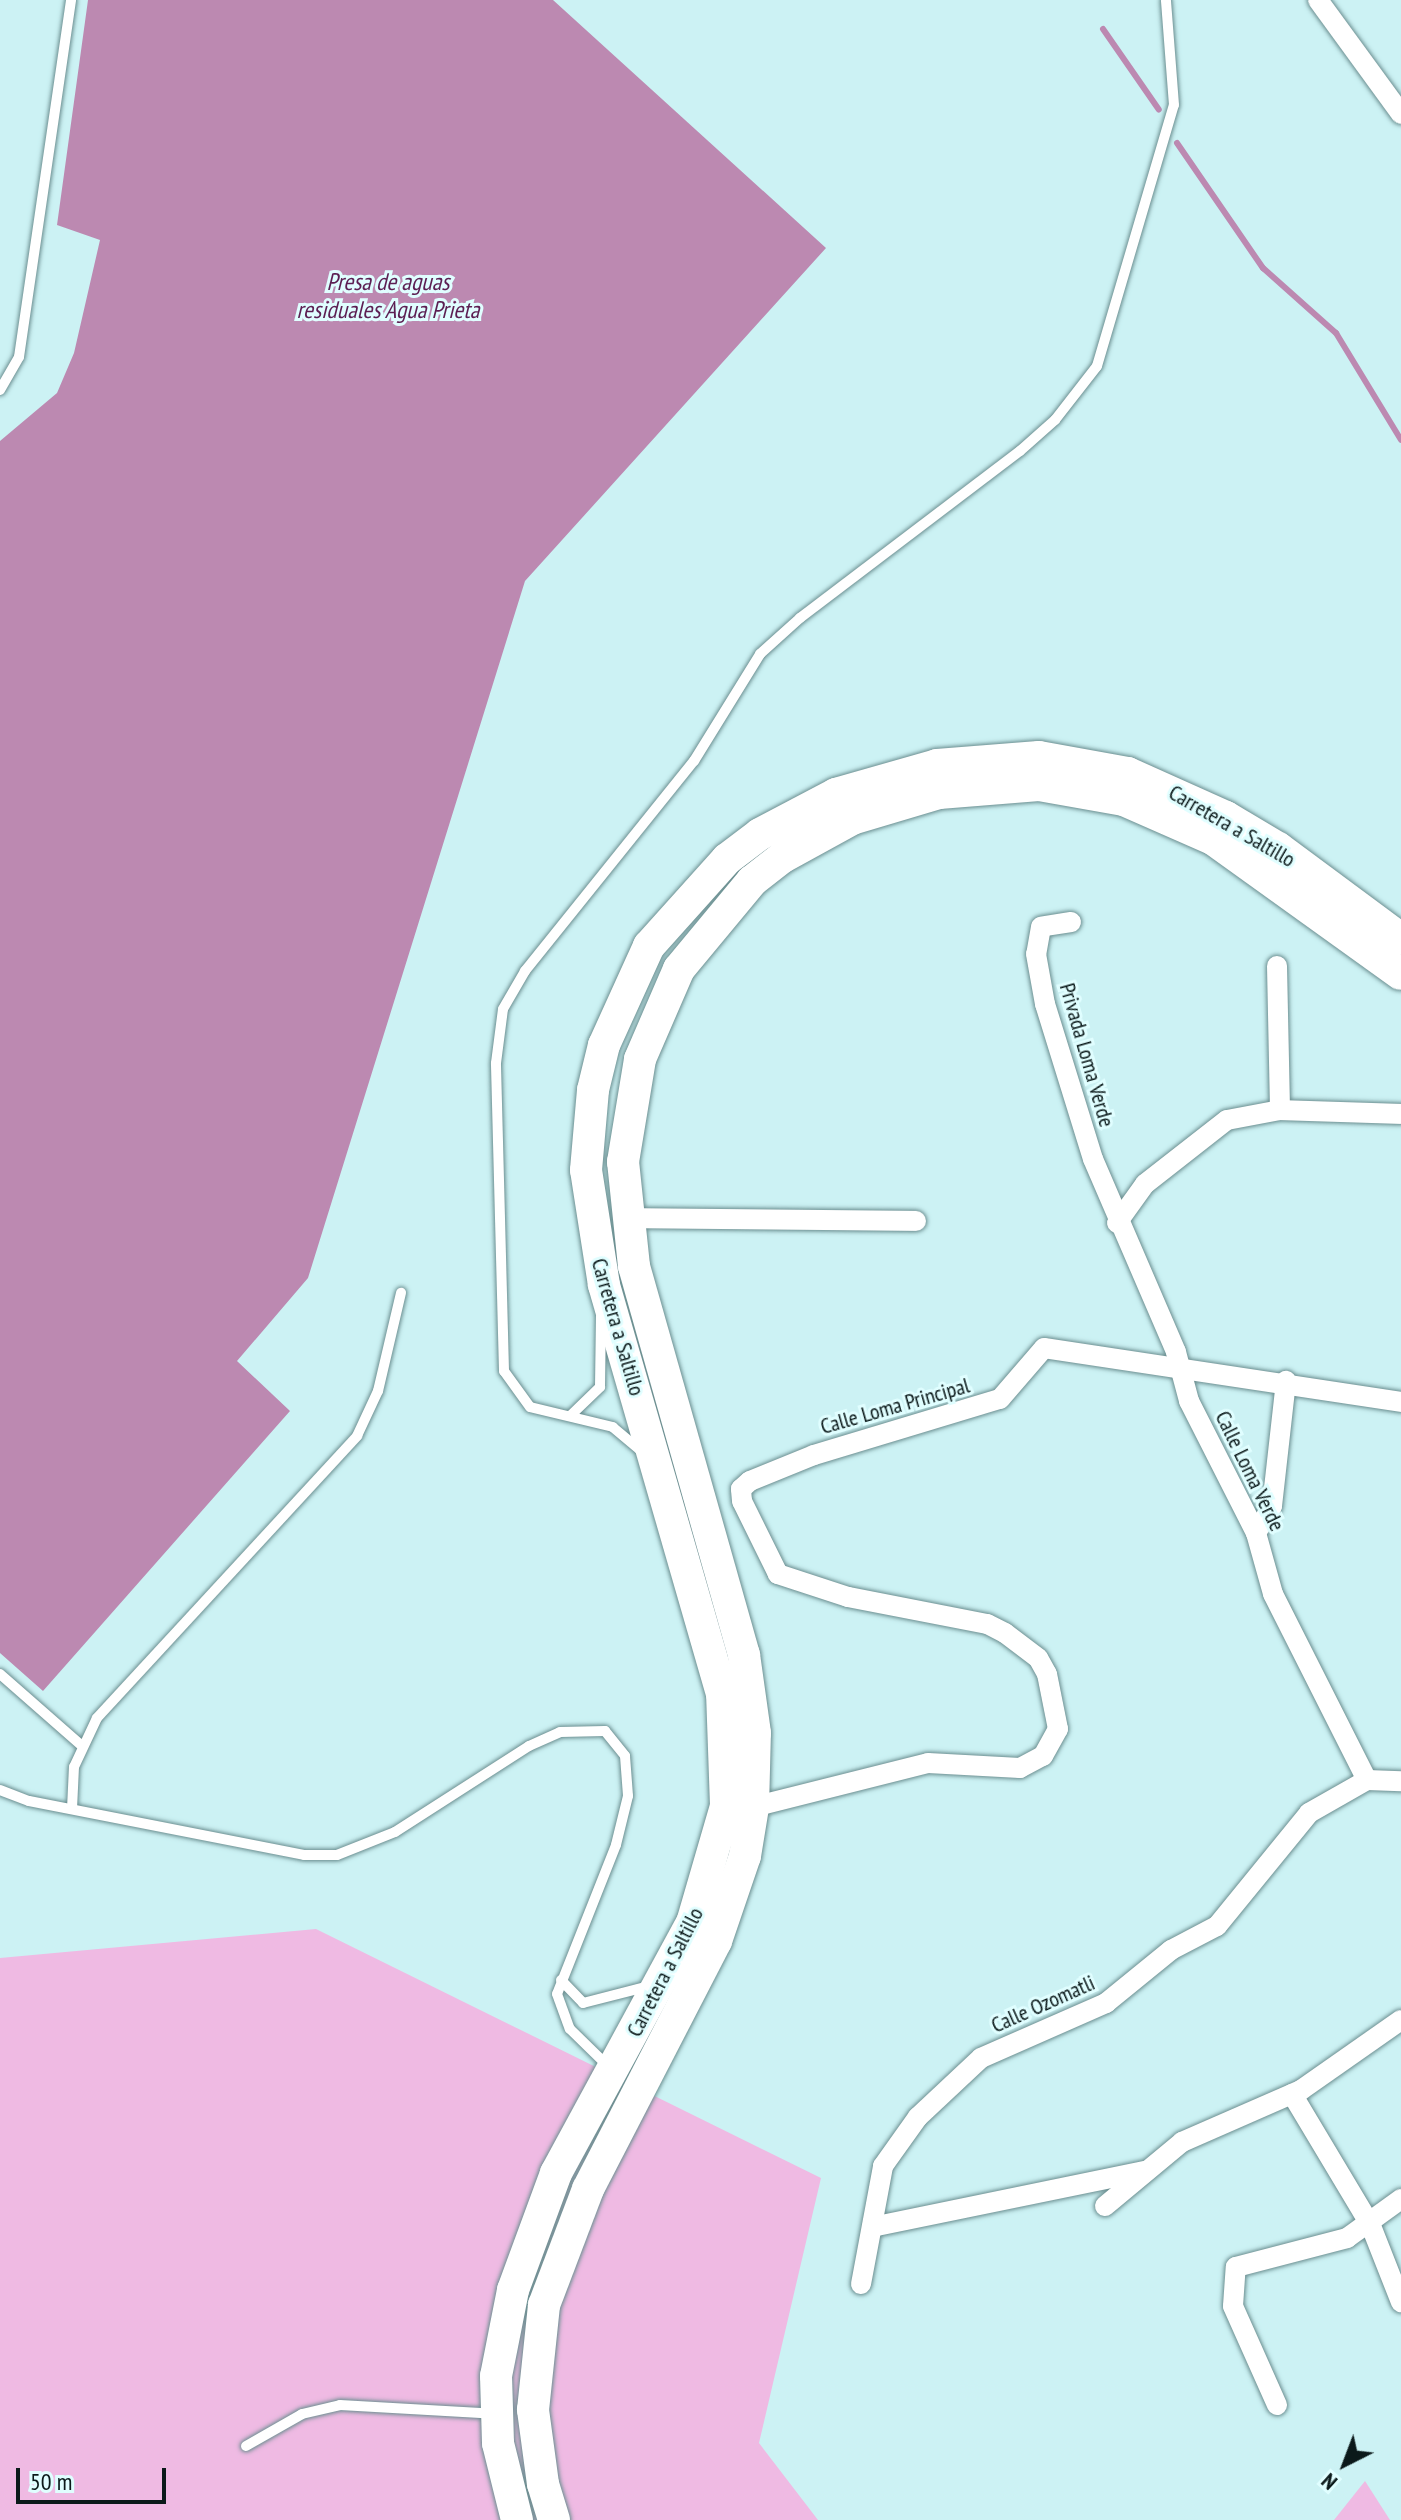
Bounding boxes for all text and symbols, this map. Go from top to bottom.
water label: Presa de aguas residuales Agua Prieta [296,268,480,324]
street label: Carretera a Saltillo [1164,779,1300,873]
street label: Privada Loma Verde [1054,980,1120,1130]
street label: Carretera a Saltillo [586,1255,650,1399]
street label: Calle Loma Principal [817,1372,973,1440]
street label: Calle Loma Verde [1209,1406,1291,1536]
street label: Carretera a Saltillo [621,1903,709,2041]
street label: Calle Ozomatli [987,1969,1099,2039]
north arrow [1305,2424,1385,2504]
scale bar [20,2452,170,2502]
text: 50 m [30,2466,72,2497]
text: N [1315,2467,1343,2496]

